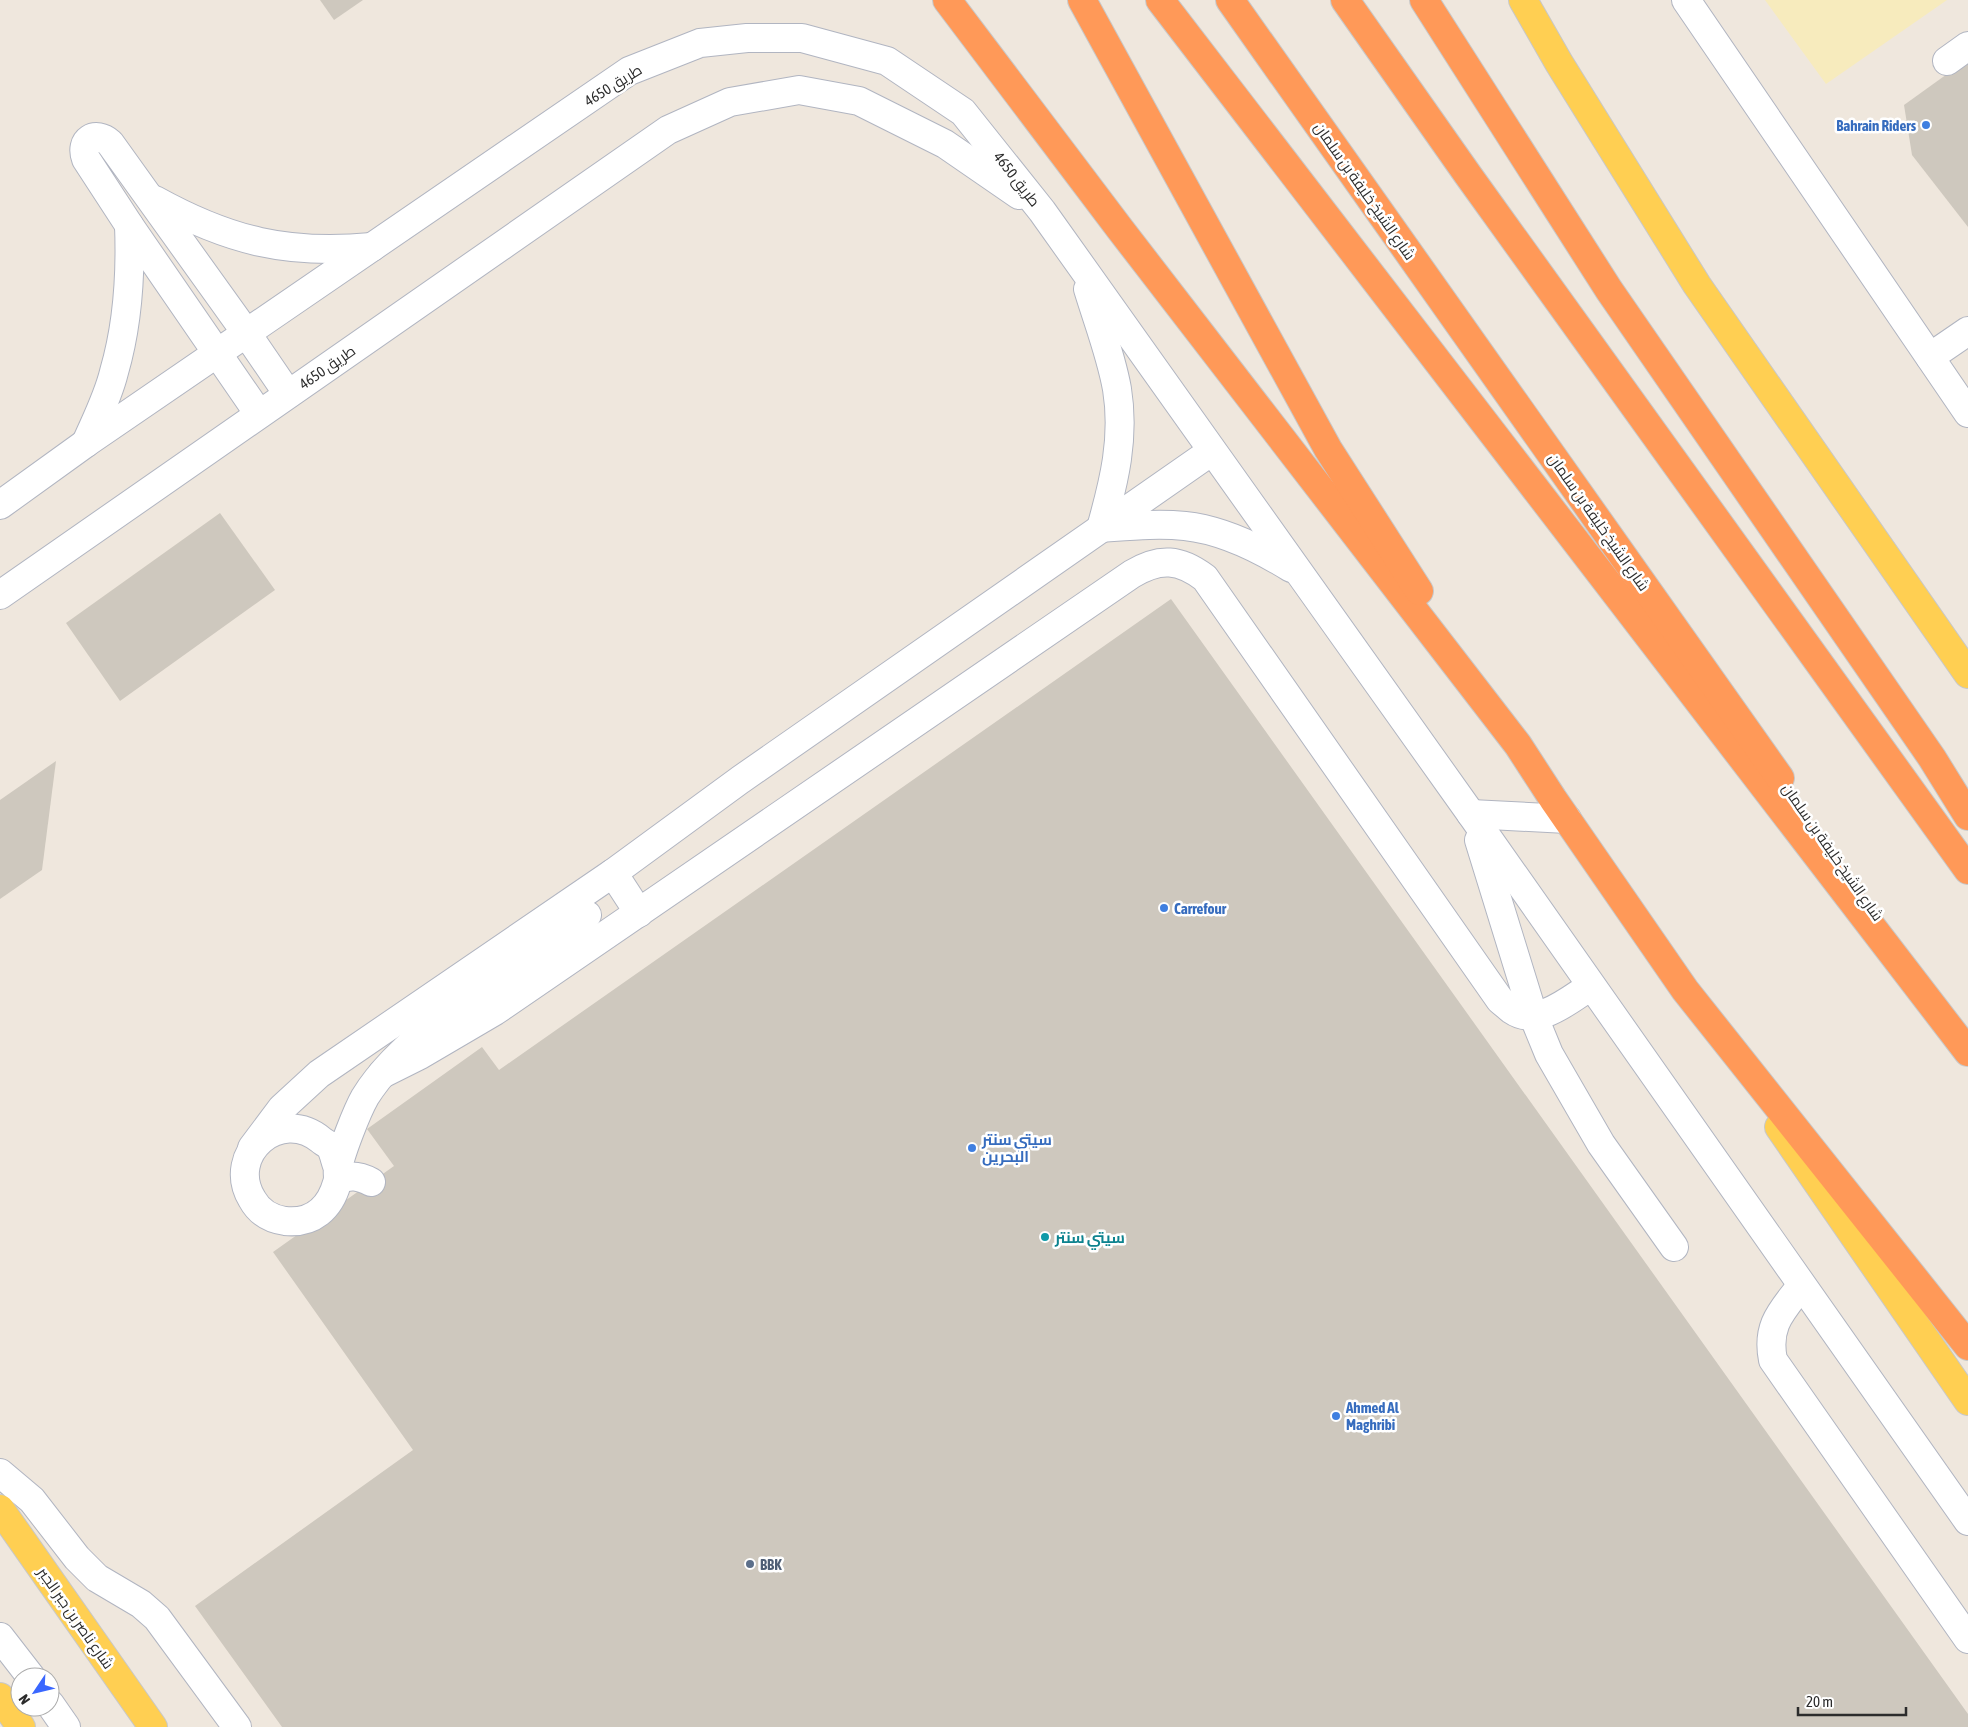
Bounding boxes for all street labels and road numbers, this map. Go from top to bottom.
street label: طريق 4650 [581,61,646,111]
street label: شارع الشيخ خليفة بن سلمان [1309,119,1419,265]
street label: طريق 4650 [989,148,1044,211]
street label: طريق 4650 [296,342,359,394]
street label: شارع الشيخ خليفة بن سلمان [1543,450,1653,596]
street label: شارع الشيخ خليفة بن سلمان [1777,780,1887,926]
street label: شارع ناصر بن جبر الجبر [32,1563,117,1674]

